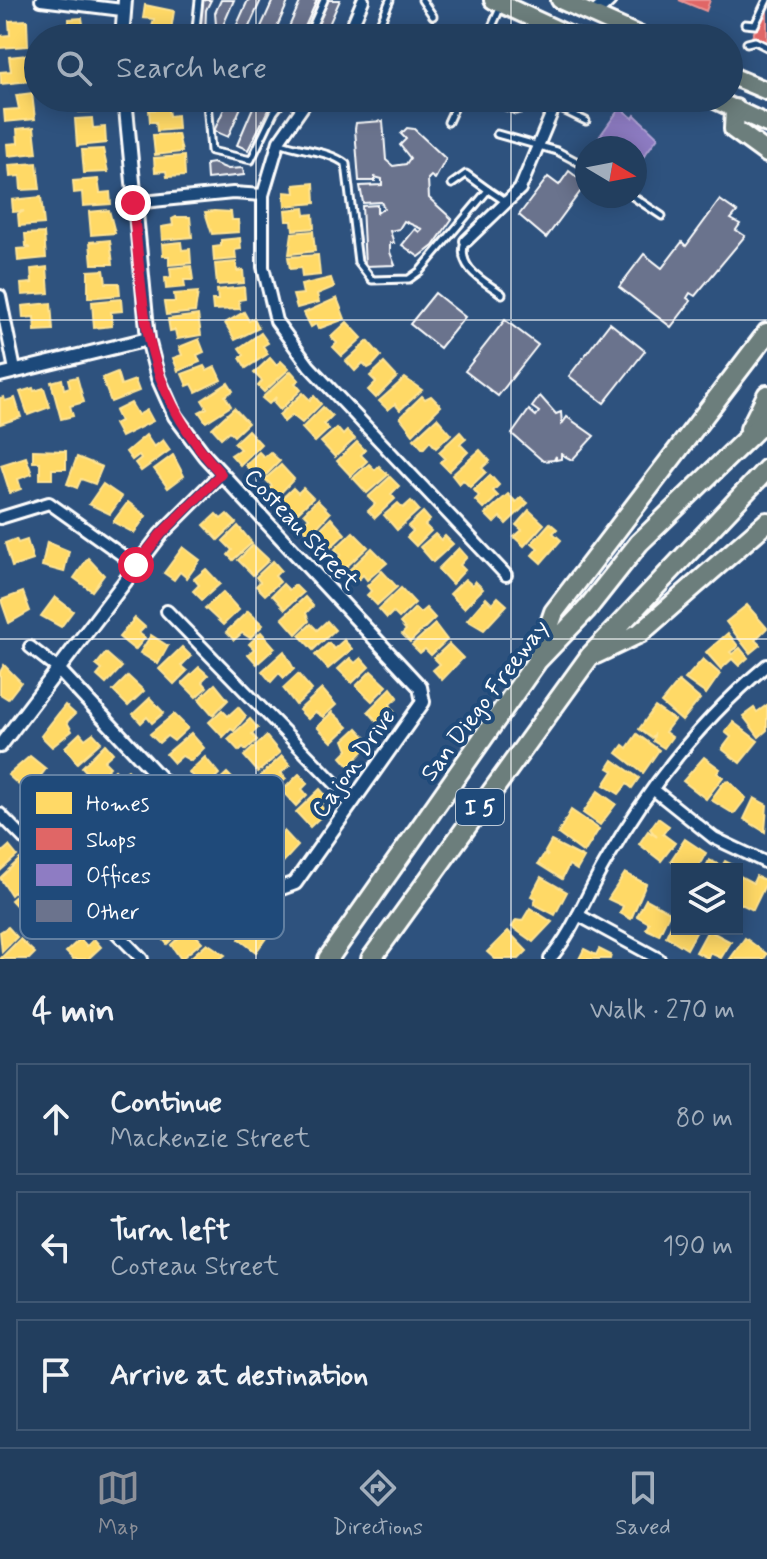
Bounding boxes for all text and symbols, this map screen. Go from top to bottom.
search box [24,24,743,112]
icon: search [52,46,96,90]
text: Search here [116,49,267,88]
north arrow [575,136,647,208]
route end [115,185,151,221]
street label: Costeau Street [236,462,365,598]
route start [118,547,154,583]
street label: San Diego Freeway [414,614,556,788]
street label: Cajon Drive [305,703,403,825]
legend [20,775,284,939]
road number: I 5 [456,789,504,825]
text: Homes [86,791,150,819]
text: Shops [86,827,136,855]
text: Offices [86,863,151,891]
map controls [671,863,743,935]
button: layers [671,863,743,935]
text: Other [86,899,139,927]
text: 4 min [32,989,115,1034]
text: Walk · 270 m [590,994,735,1028]
text: Continue [110,1083,222,1122]
icon: ahead [34,1097,78,1141]
text: 80 m [676,1102,733,1136]
text: Mackenzie Street [110,1122,310,1156]
text: Turn left [110,1211,230,1250]
icon: left [34,1225,78,1269]
text: 190 m [663,1230,733,1264]
text: Costeau Street [110,1250,279,1284]
icon: arrive [34,1353,78,1397]
text: Arrive at destination [110,1356,368,1395]
tab: Map [96,1466,140,1542]
tab: Directions [332,1466,423,1542]
tab: Saved [615,1466,671,1542]

